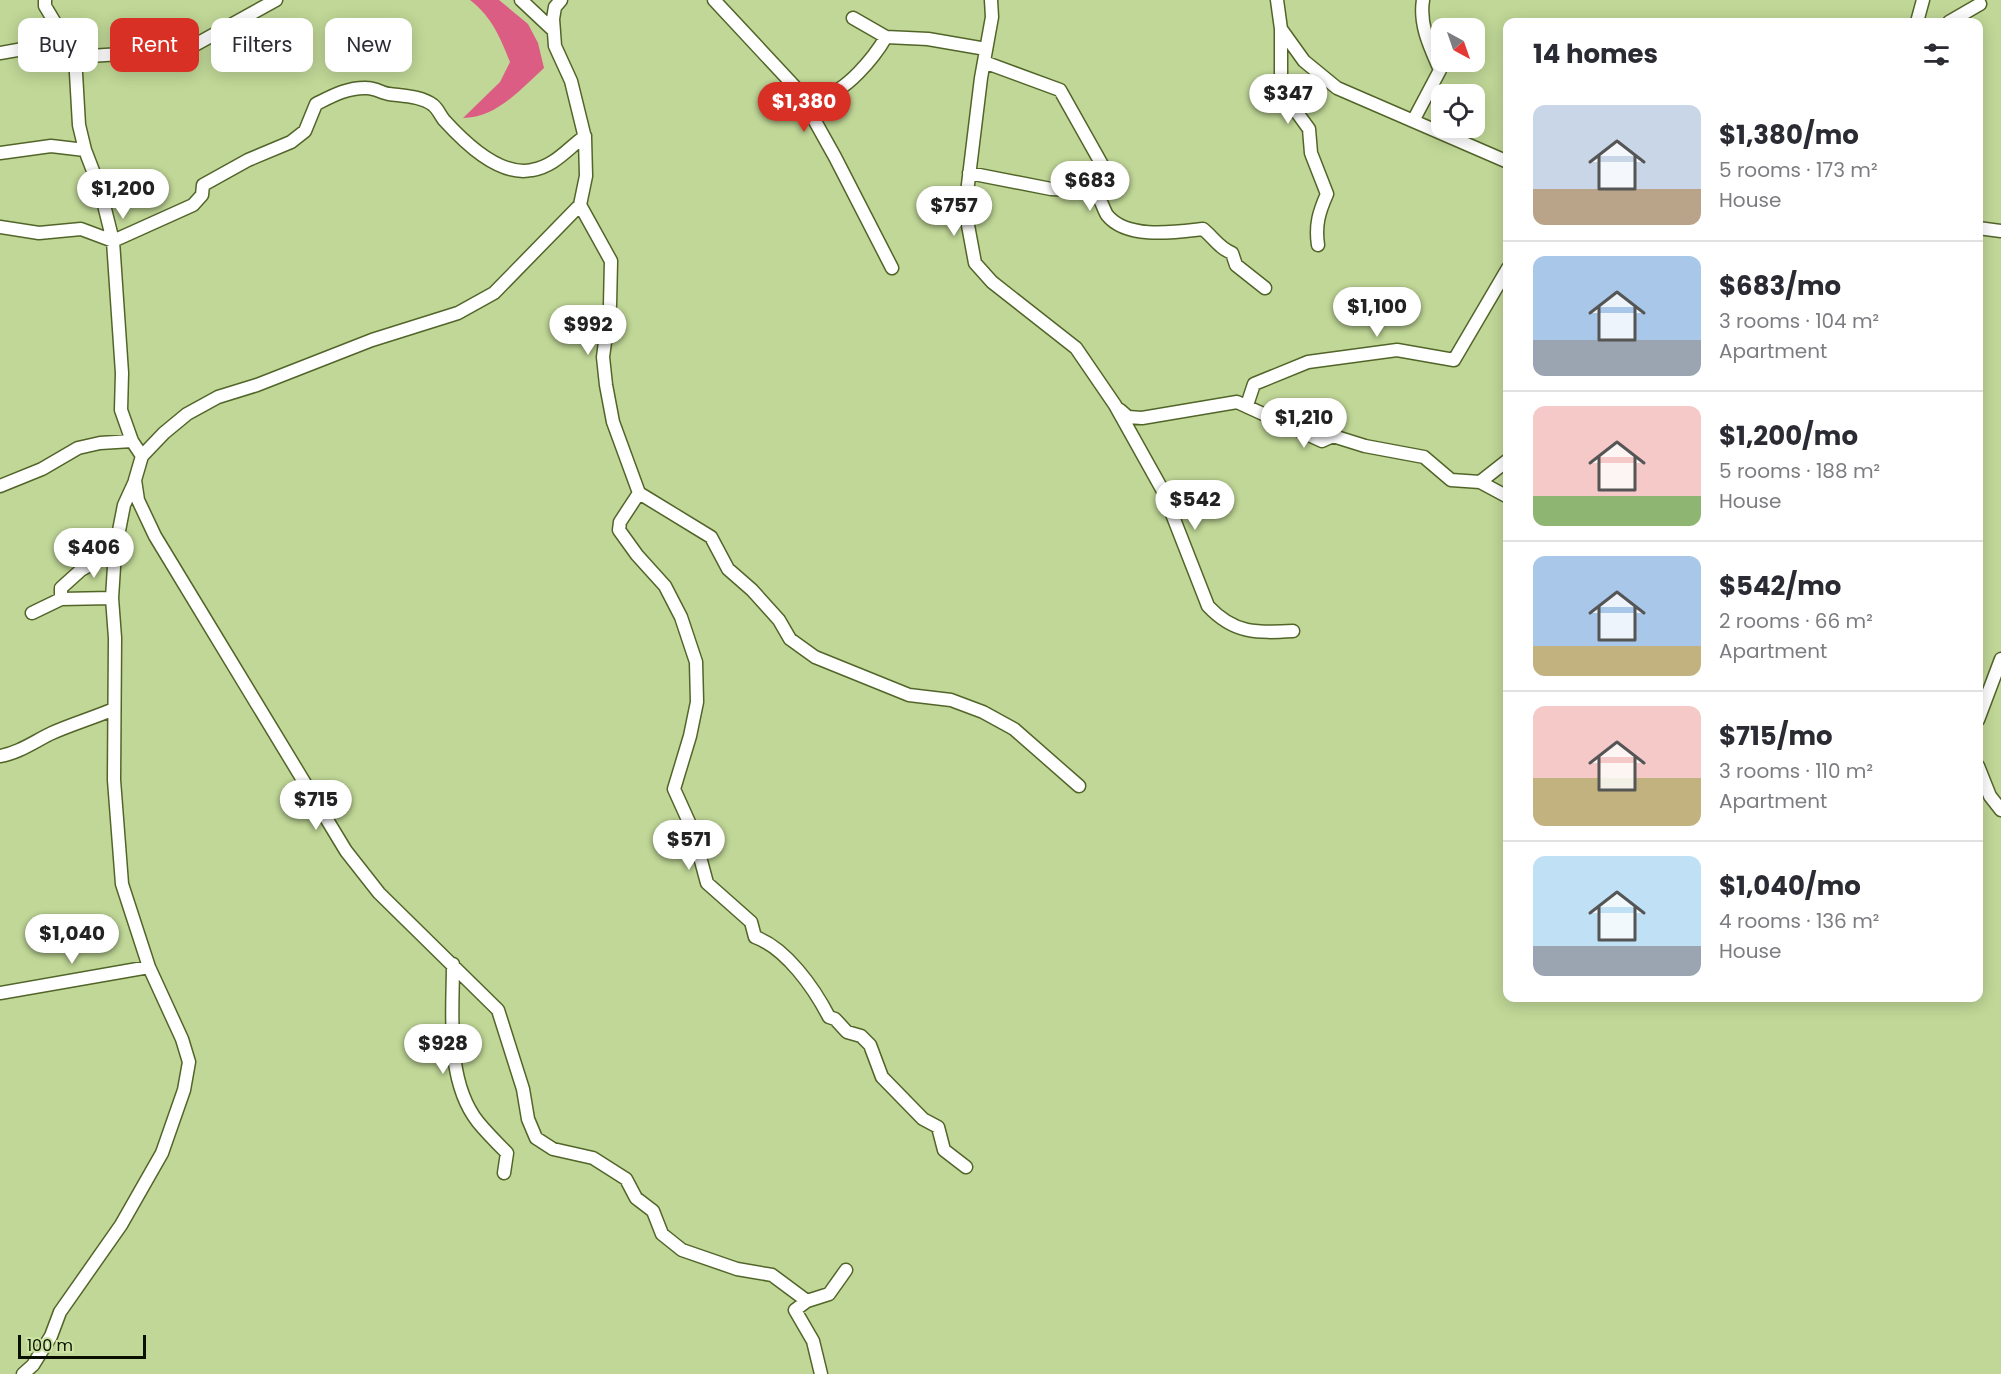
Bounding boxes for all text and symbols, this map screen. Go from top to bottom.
chip: Buy [18,18,98,72]
chip: Rent [110,18,199,72]
chip: Filters [211,18,313,72]
chip: New [325,18,412,72]
north arrow [1431,18,1485,72]
map controls [1431,18,1485,138]
text: 14 homes [1533,36,1658,72]
icon: filters [1920,38,1953,71]
pin: $347 [1252,74,1324,125]
text: $347 [1263,79,1313,107]
pin: $1,380 [755,82,853,133]
button: locate [1431,84,1485,138]
text: $1,380 [772,87,836,115]
text: $1,380/mo [1719,117,1859,153]
icon: home [1581,129,1653,201]
text: 5 rooms · 173 m² [1719,156,1878,184]
pin: $683 [1054,161,1126,212]
text: $683 [1065,166,1115,194]
pin: $1,200 [74,169,172,220]
text: $1,200 [91,174,155,202]
pin: $757 [918,186,990,237]
text: House [1719,186,1781,214]
text: $757 [930,191,978,219]
text: $683/mo [1719,268,1841,304]
icon: home [1581,280,1653,352]
pin: $1,100 [1328,287,1426,338]
text: $1,100 [1347,292,1407,320]
pin: $992 [552,305,624,356]
text: 3 rooms · 104 m² [1719,307,1879,335]
text: $992 [563,310,613,338]
text: Apartment [1719,337,1827,365]
pin: $1,210 [1255,398,1353,449]
text: $1,210 [1275,403,1333,431]
text: $1,200/mo [1719,418,1858,454]
icon: home [1581,430,1653,502]
text: 5 rooms · 188 m² [1719,457,1880,485]
pin: $542 [1159,480,1231,531]
text: $542 [1169,485,1221,513]
text: House [1719,487,1781,515]
pin: $406 [58,528,130,579]
text: $406 [68,533,120,561]
text: $542/mo [1719,568,1841,604]
icon: home [1581,580,1653,652]
text: 2 rooms · 66 m² [1719,607,1873,635]
text: Apartment [1719,637,1827,665]
text: $715/mo [1719,718,1833,754]
icon: home [1581,730,1653,802]
text: 3 rooms · 110 m² [1719,757,1873,785]
pin: $715 [280,780,352,831]
text: $715 [294,785,338,813]
text: Apartment [1719,787,1827,815]
pin: $571 [653,820,725,871]
text: $571 [667,825,711,853]
text: $1,040/mo [1719,868,1861,904]
icon: home [1581,880,1653,952]
text: 4 rooms · 136 m² [1719,907,1879,935]
pin: $1,040 [23,914,121,965]
text: $1,040 [39,919,105,947]
text: House [1719,937,1781,965]
pin: $928 [407,1024,479,1075]
text: $928 [418,1029,468,1057]
scale bar [18,1332,146,1360]
text: 100 m [27,1334,73,1357]

